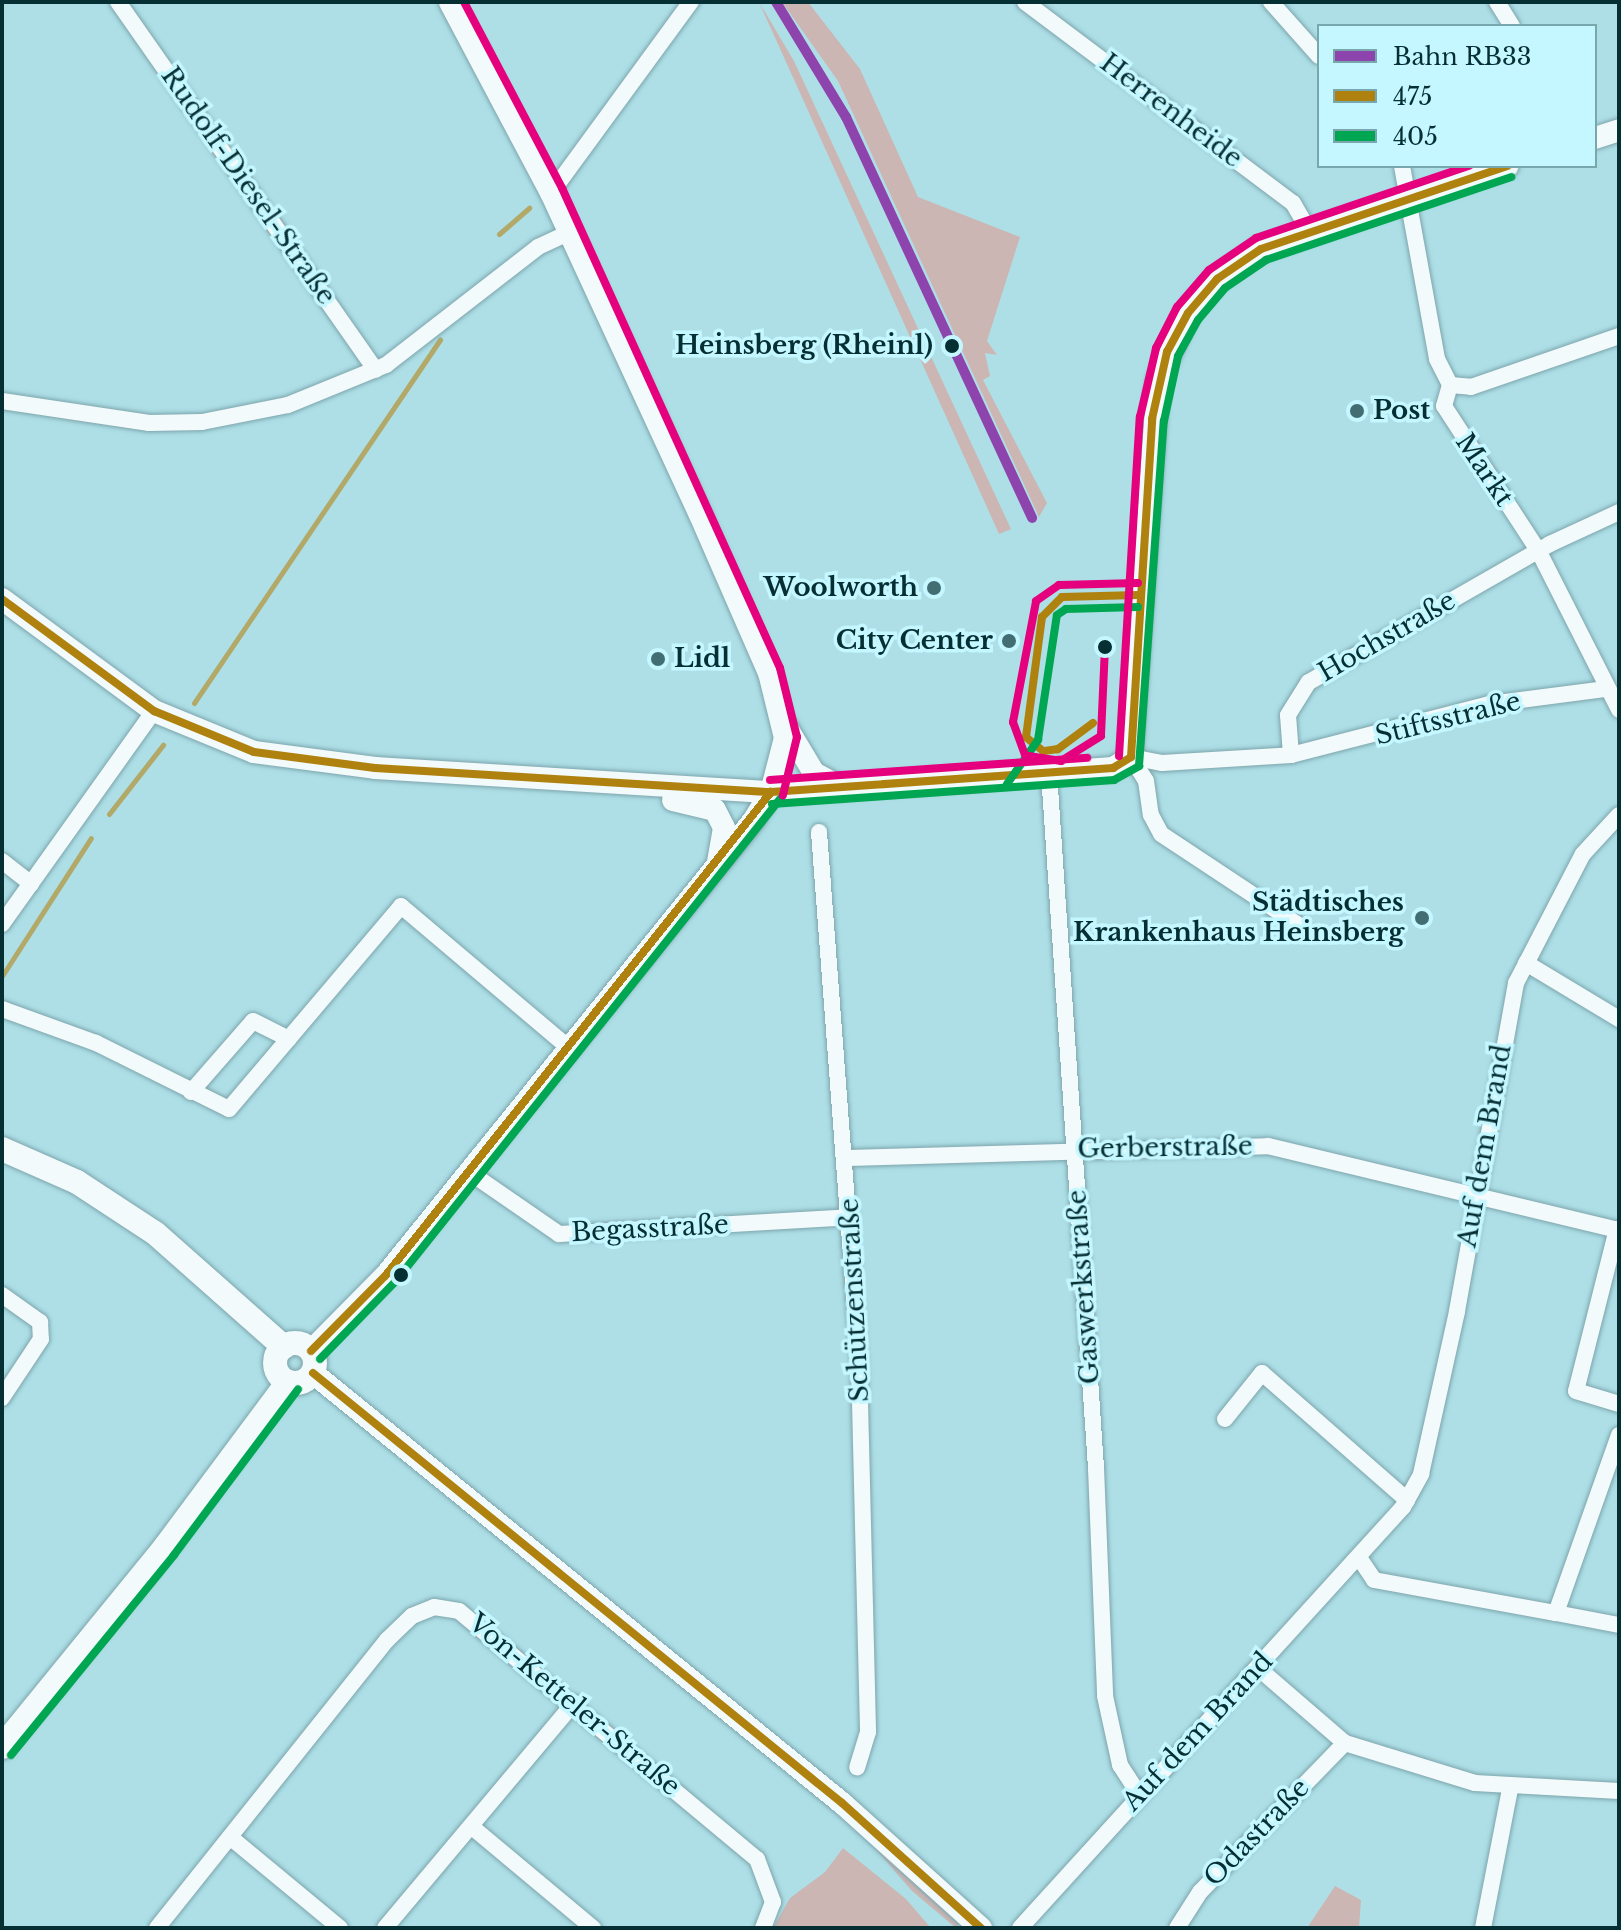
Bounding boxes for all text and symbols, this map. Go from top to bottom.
legend [1317,24,1597,168]
text: Bahn RB33 [1393,42,1532,71]
street label: Herrenheide [1094,47,1248,175]
street label: Rudolf-Diesel-Straße [154,61,342,311]
text: 475 [1393,82,1432,111]
text: 405 [1393,122,1438,151]
place label: Heinsberg (Rheinl) [675,330,933,362]
marker: Heinsberg (Rheinl) [940,334,964,358]
place label: Post [1373,395,1430,427]
marker: Post [1348,402,1366,420]
street label: Markt [1448,428,1520,512]
place label: Woolworth [764,572,918,604]
marker: Woolworth [925,579,943,597]
street label: Hochstraße [1313,585,1461,689]
place label: City Center [835,625,993,657]
marker: City Center [1000,632,1018,650]
unlabelled marker [1097,639,1113,655]
place label: Lidl [674,643,730,675]
marker: Lidl [649,650,667,668]
street label: Stiftsstraße [1372,686,1524,752]
place label: Städtisches Krankenhaus Heinsberg [1073,887,1404,948]
marker: Städtisches Krankenhaus Heinsberg [1411,907,1433,929]
street label: Auf dem Brand [1452,1042,1518,1250]
street label: Gerberstraße [1077,1131,1253,1165]
street label: Gaswerkstraße [1062,1189,1106,1385]
street label: Schützenstraße [834,1197,876,1403]
street label: Begasstraße [570,1209,730,1249]
unlabelled marker [393,1267,409,1283]
street label: Von-Ketteler-Straße [462,1607,686,1803]
street label: Auf dem Brand [1117,1646,1279,1818]
street label: Odastraße [1198,1773,1316,1893]

